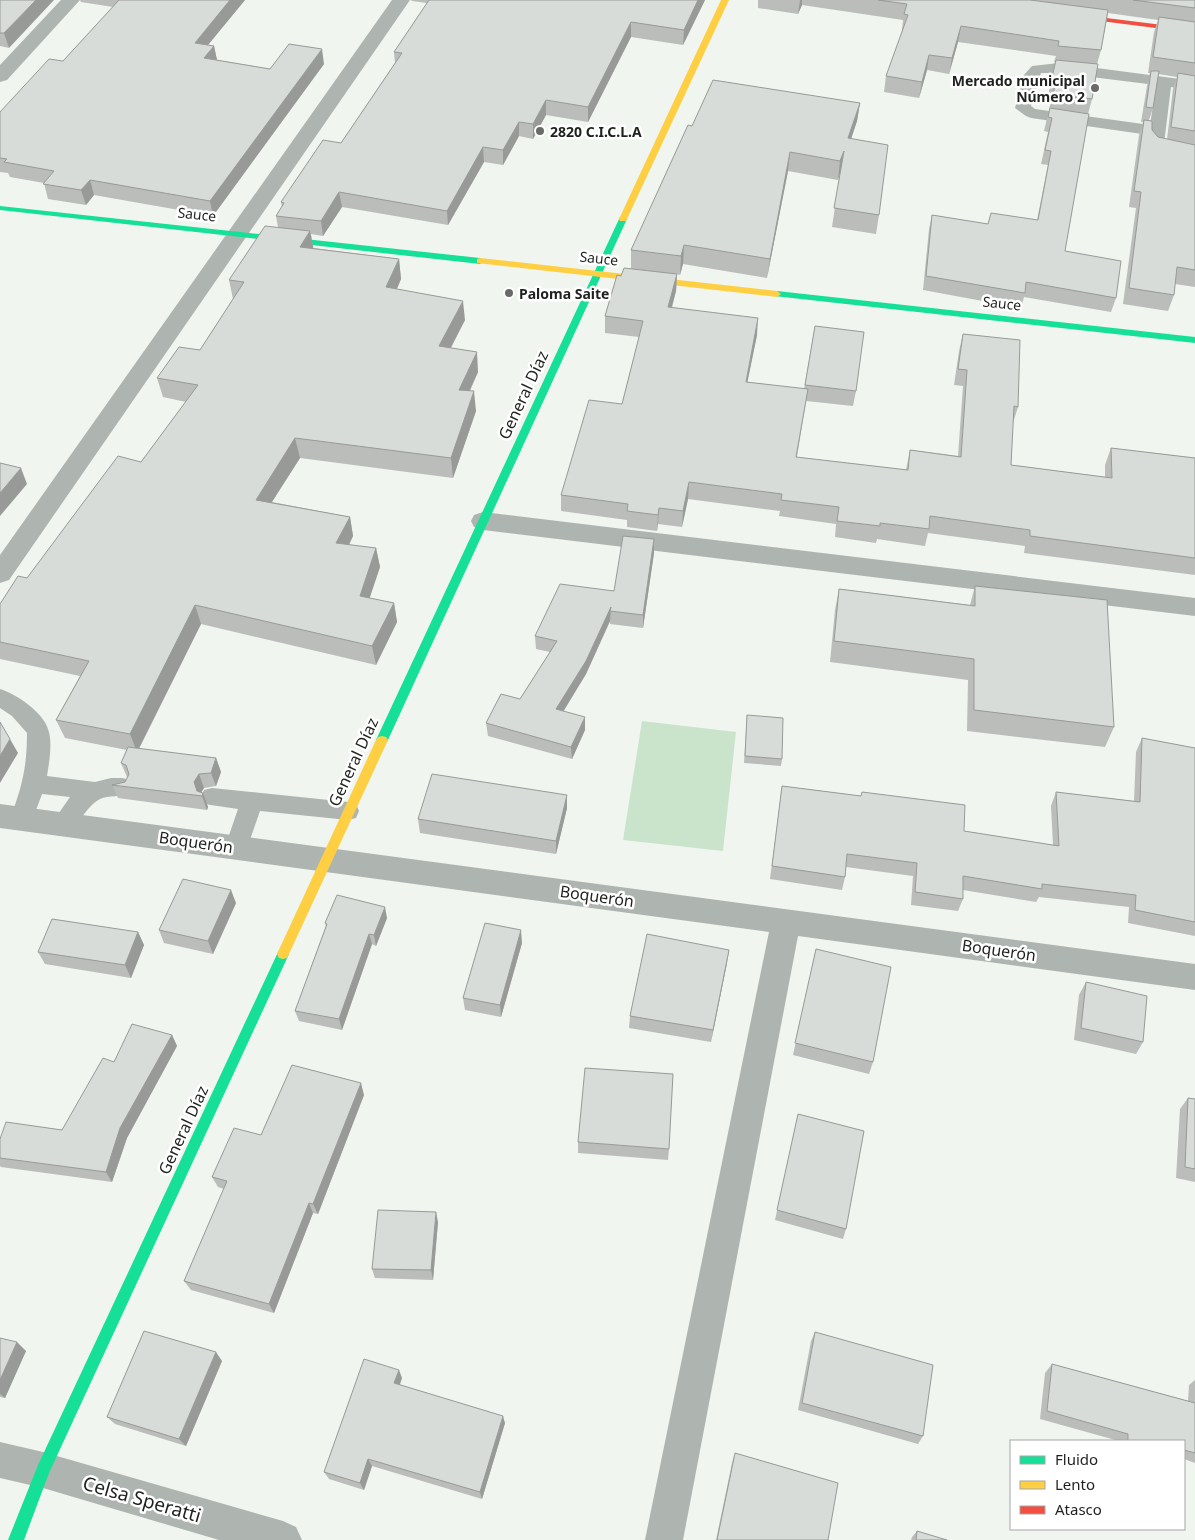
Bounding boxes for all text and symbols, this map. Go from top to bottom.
place label: Mercado municipal Número 2 [952,71,1085,106]
marker: Mercado municipal Número 2 [1089,82,1101,94]
place label: 2820 C.I.C.L.A [550,122,642,141]
marker: 2820 C.I.C.L.A [534,125,546,137]
street label: Sauce [177,203,217,225]
street label: Sauce [579,247,619,269]
place label: Paloma Saite [519,284,609,303]
marker: Paloma Saite [503,287,515,299]
street label: Sauce [982,292,1022,314]
street label: General Díaz [493,347,553,443]
street label: General Díaz [323,714,383,810]
street label: Boquerón [157,826,235,858]
street label: Boquerón [558,880,636,912]
street label: Boquerón [960,934,1038,966]
street label: General Díaz [153,1082,213,1178]
legend [1010,1440,1185,1530]
text: Fluido [1055,1449,1098,1469]
street label: Celsa Speratti [80,1470,204,1528]
text: Lento [1055,1474,1095,1494]
text: Atasco [1055,1499,1102,1519]

